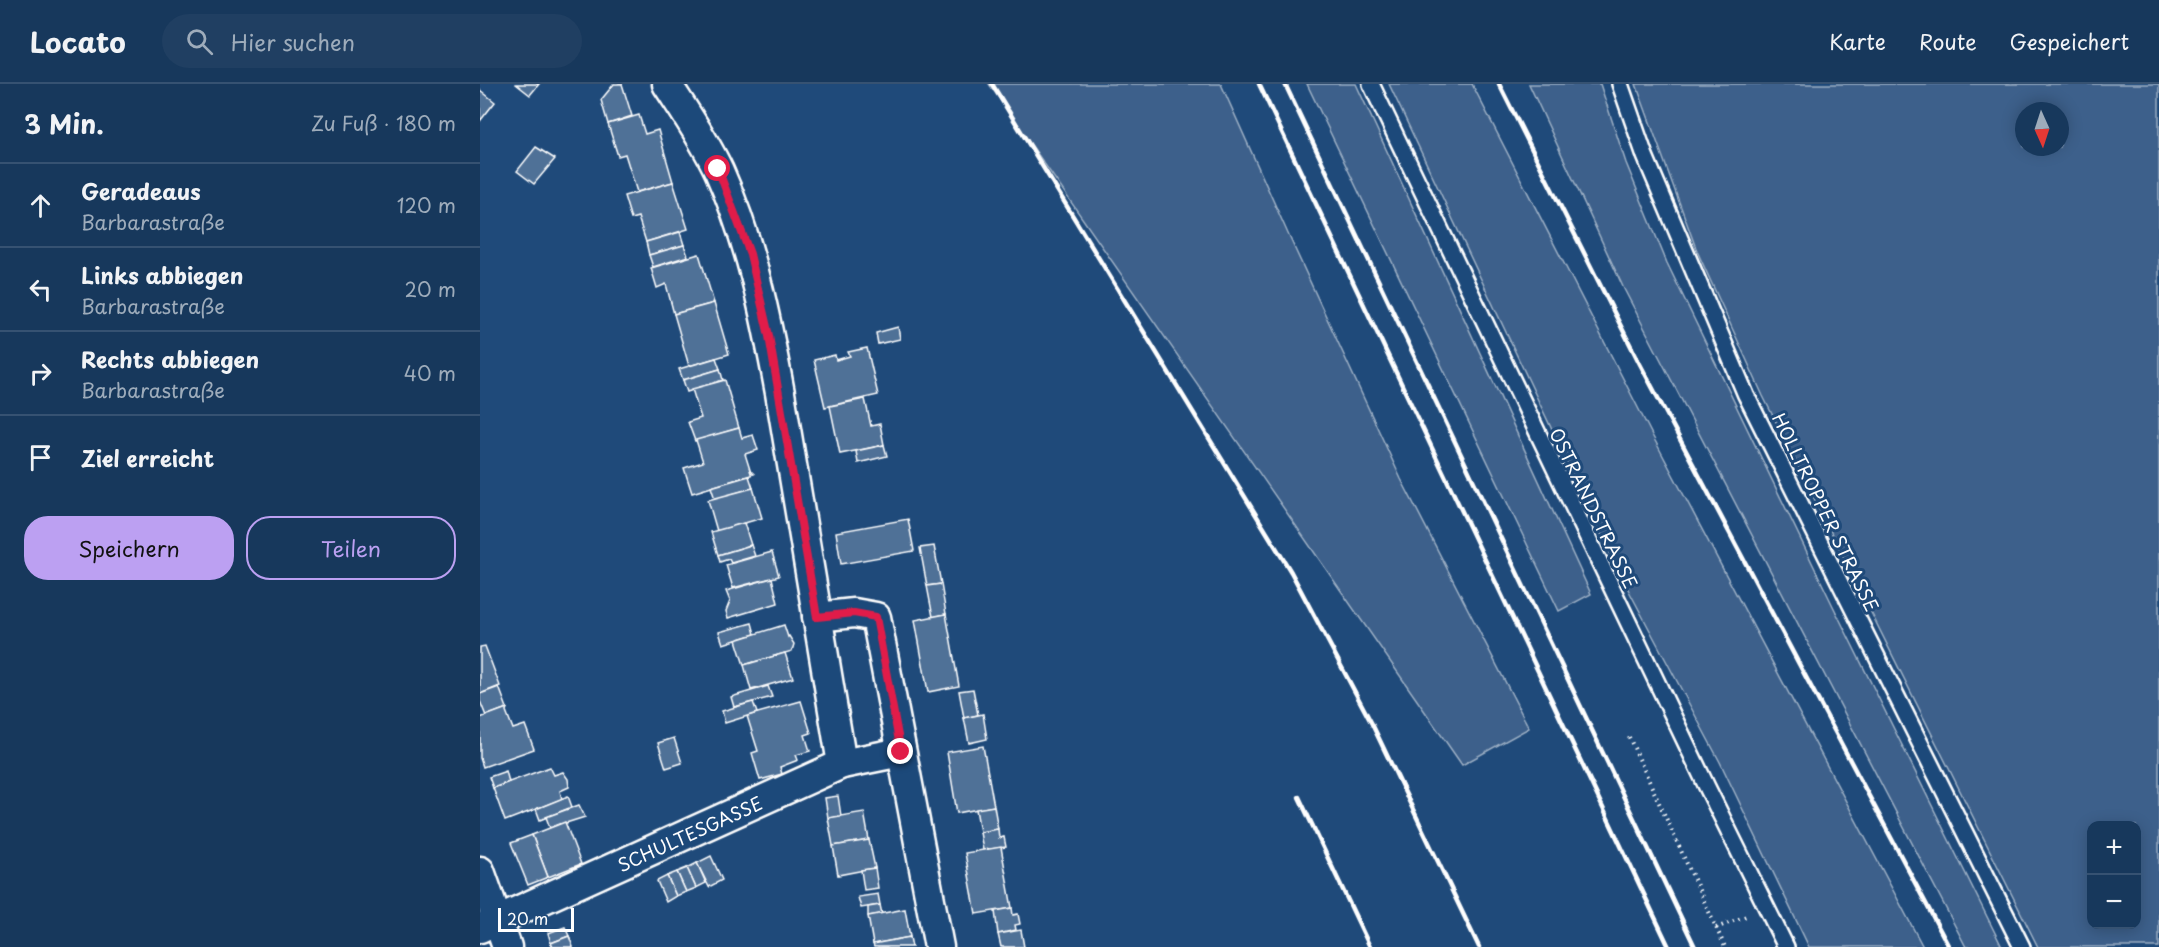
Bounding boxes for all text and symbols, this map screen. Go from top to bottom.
search box [162,14,582,68]
text: Locato [30,20,126,63]
icon: search [183,25,216,58]
text: Hier suchen [231,25,355,58]
text: Karte [1829,25,1886,57]
text: Route [1919,25,1977,57]
text: Gespeichert [2010,25,2129,57]
north arrow [2015,102,2069,156]
text: 3 Min. [24,104,104,143]
text: Zu Fuß · 180 m [311,108,456,138]
route start [704,155,730,181]
text: Geradeaus [81,174,201,207]
icon: ahead [24,189,57,222]
text: 120 m [397,190,456,220]
text: Barbarastraße [81,207,225,237]
text: Links abbiegen [81,258,243,291]
icon: left [24,273,57,306]
text: 20 m [404,274,456,304]
text: Barbarastraße [81,291,225,321]
text: Rechts abbiegen [81,342,259,375]
icon: right [24,357,57,390]
text: 40 m [404,358,456,388]
text: Barbarastraße [81,375,225,405]
street label: HOLLTROPPER STRASSE [1766,408,1886,616]
street label: OSTRANDSTRASSE [1543,423,1645,593]
icon: arrive [24,441,57,474]
text: Ziel erreicht [81,441,214,474]
button: Speichern [24,516,234,580]
button: Teilen [246,516,456,580]
route end [887,738,913,764]
street label: SCHULTESGASSE [613,788,766,878]
map controls [2087,821,2141,929]
button: + [2087,821,2141,875]
button: − [2087,875,2141,929]
scale bar [498,905,574,932]
text: 20 m [507,906,548,930]

